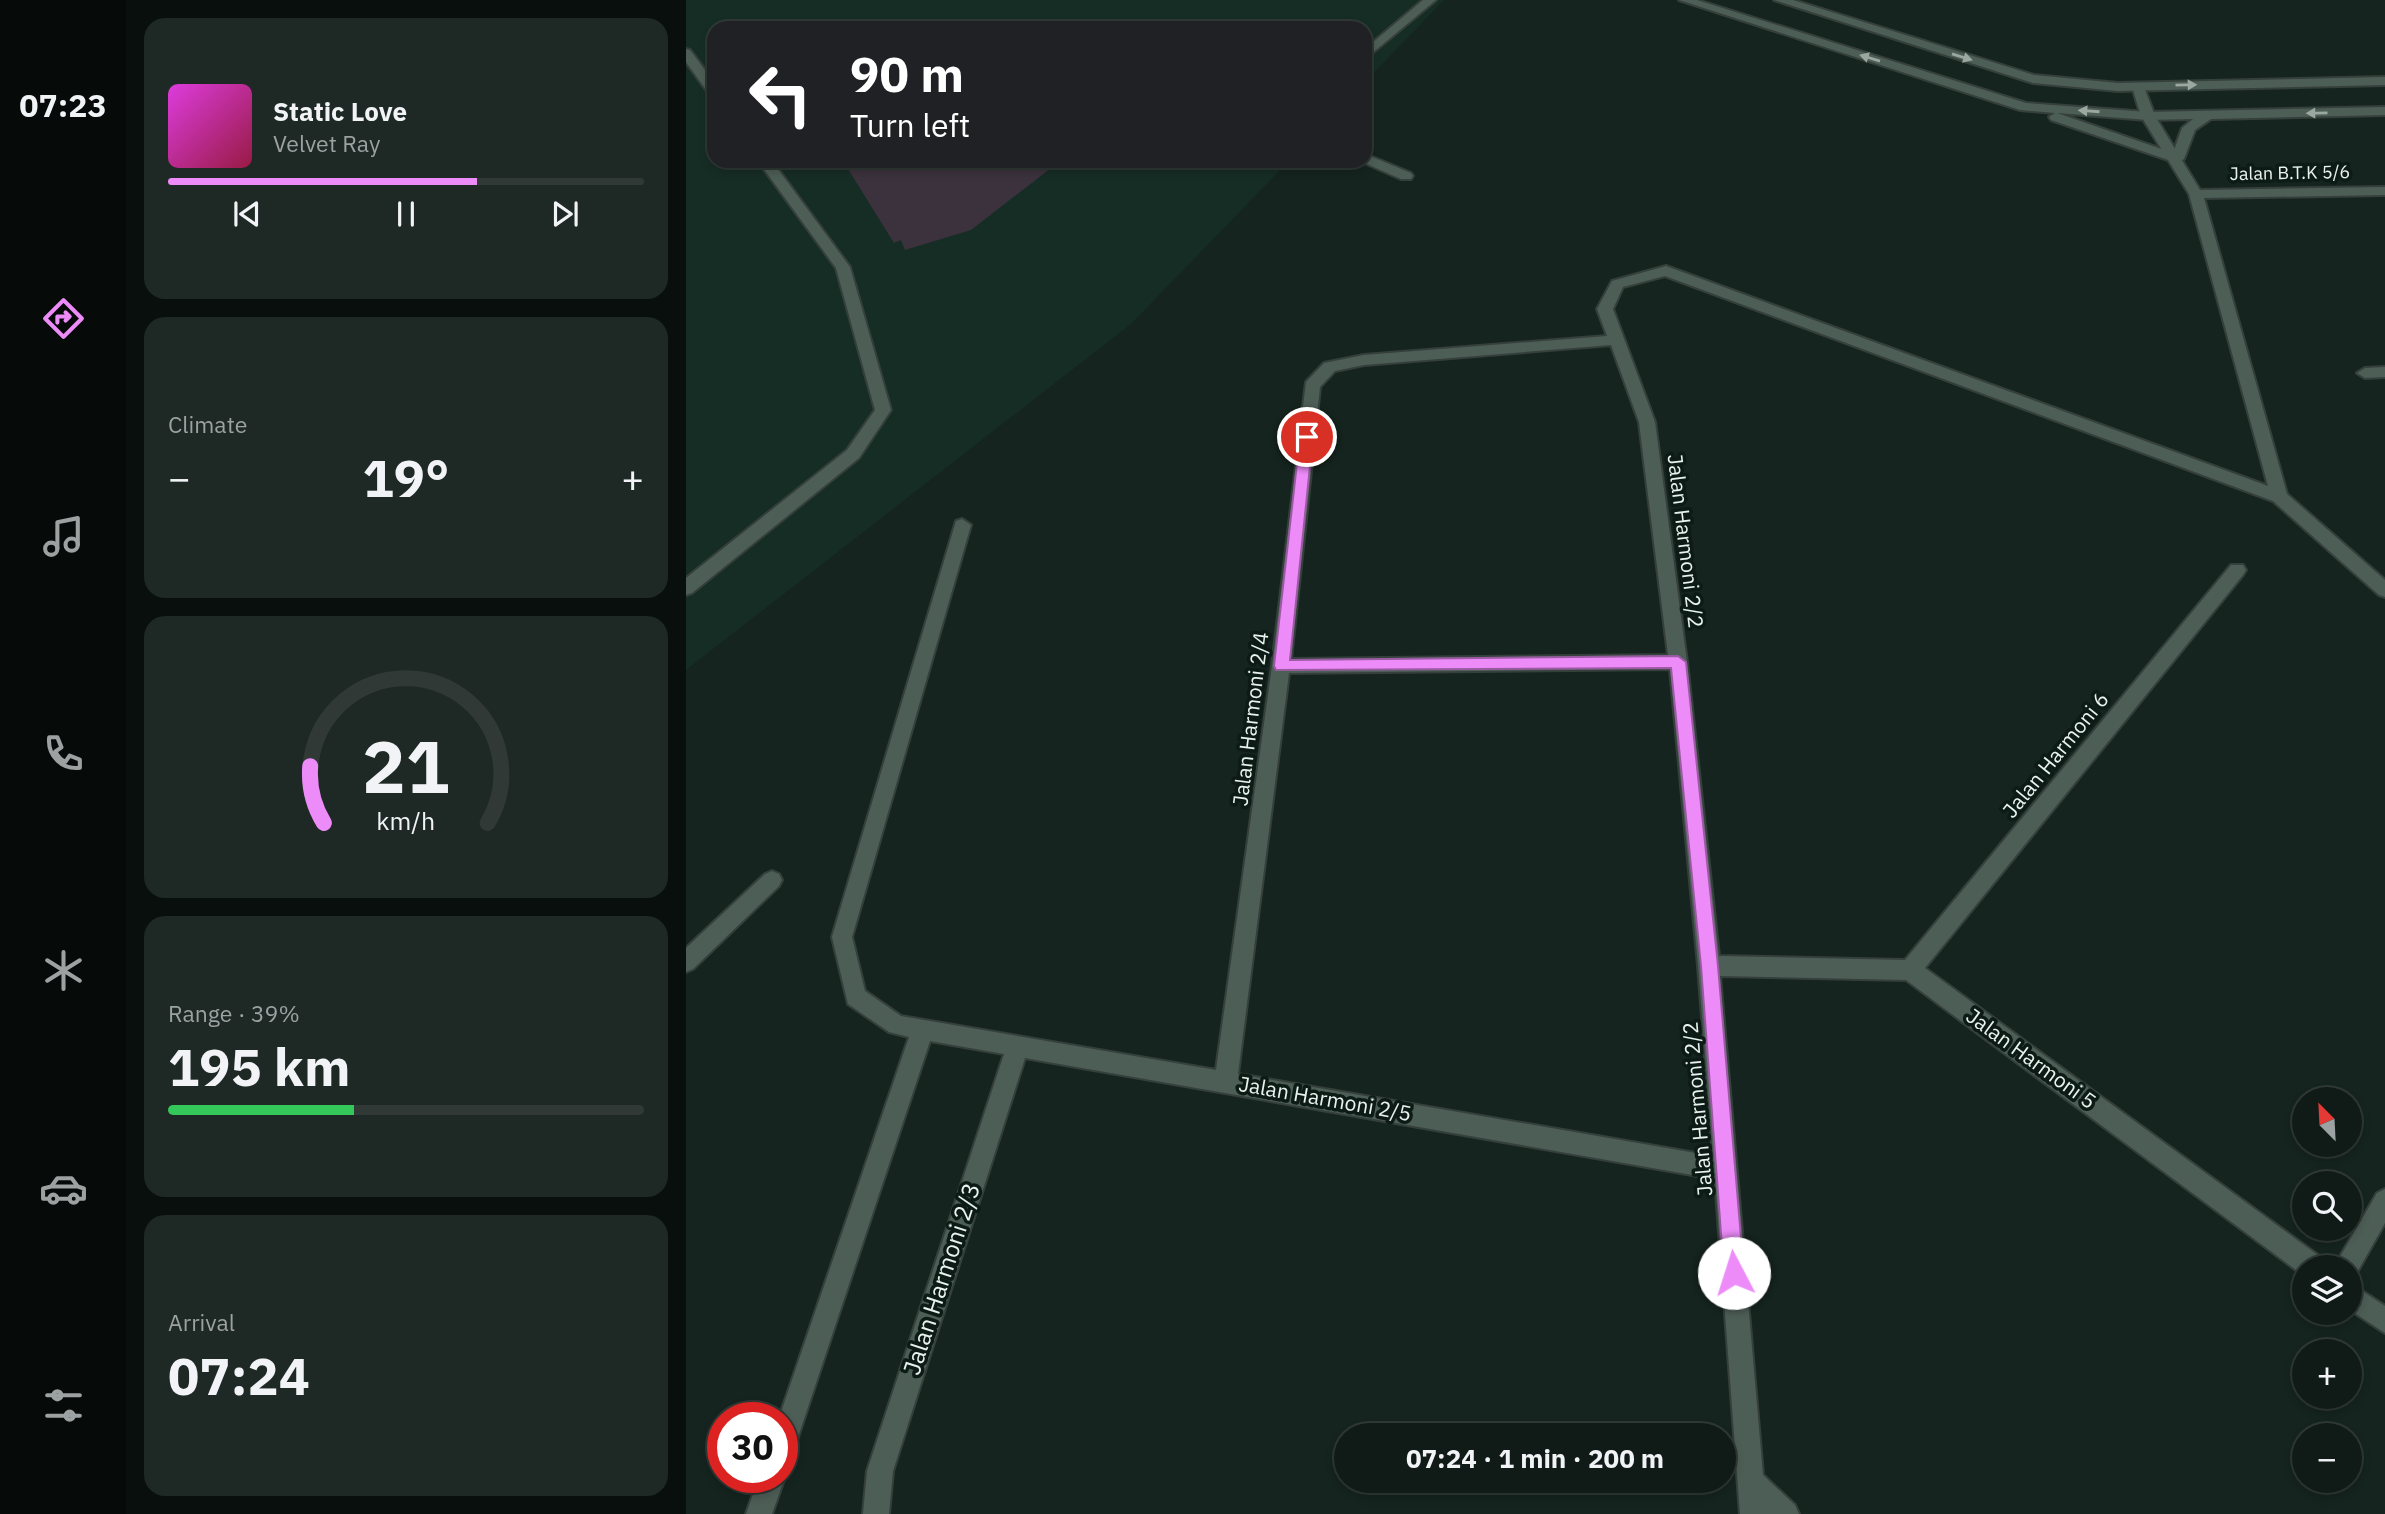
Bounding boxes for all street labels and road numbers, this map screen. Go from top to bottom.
street label: Jalan B.T.K 5/6 [2229,160,2350,185]
street label: Jalan Harmoni 2/2 [1661,452,1711,629]
street label: Jalan Harmoni 2/4 [1225,630,1275,807]
street label: Jalan Harmoni 6 [1996,686,2115,823]
street label: Jalan Harmoni 5 [1961,1002,2102,1115]
street label: Jalan Harmoni 2/2 [1675,1021,1719,1197]
street label: Jalan Harmoni 2/5 [1237,1069,1414,1127]
street label: Jalan Harmoni 2/3 [895,1179,987,1379]

